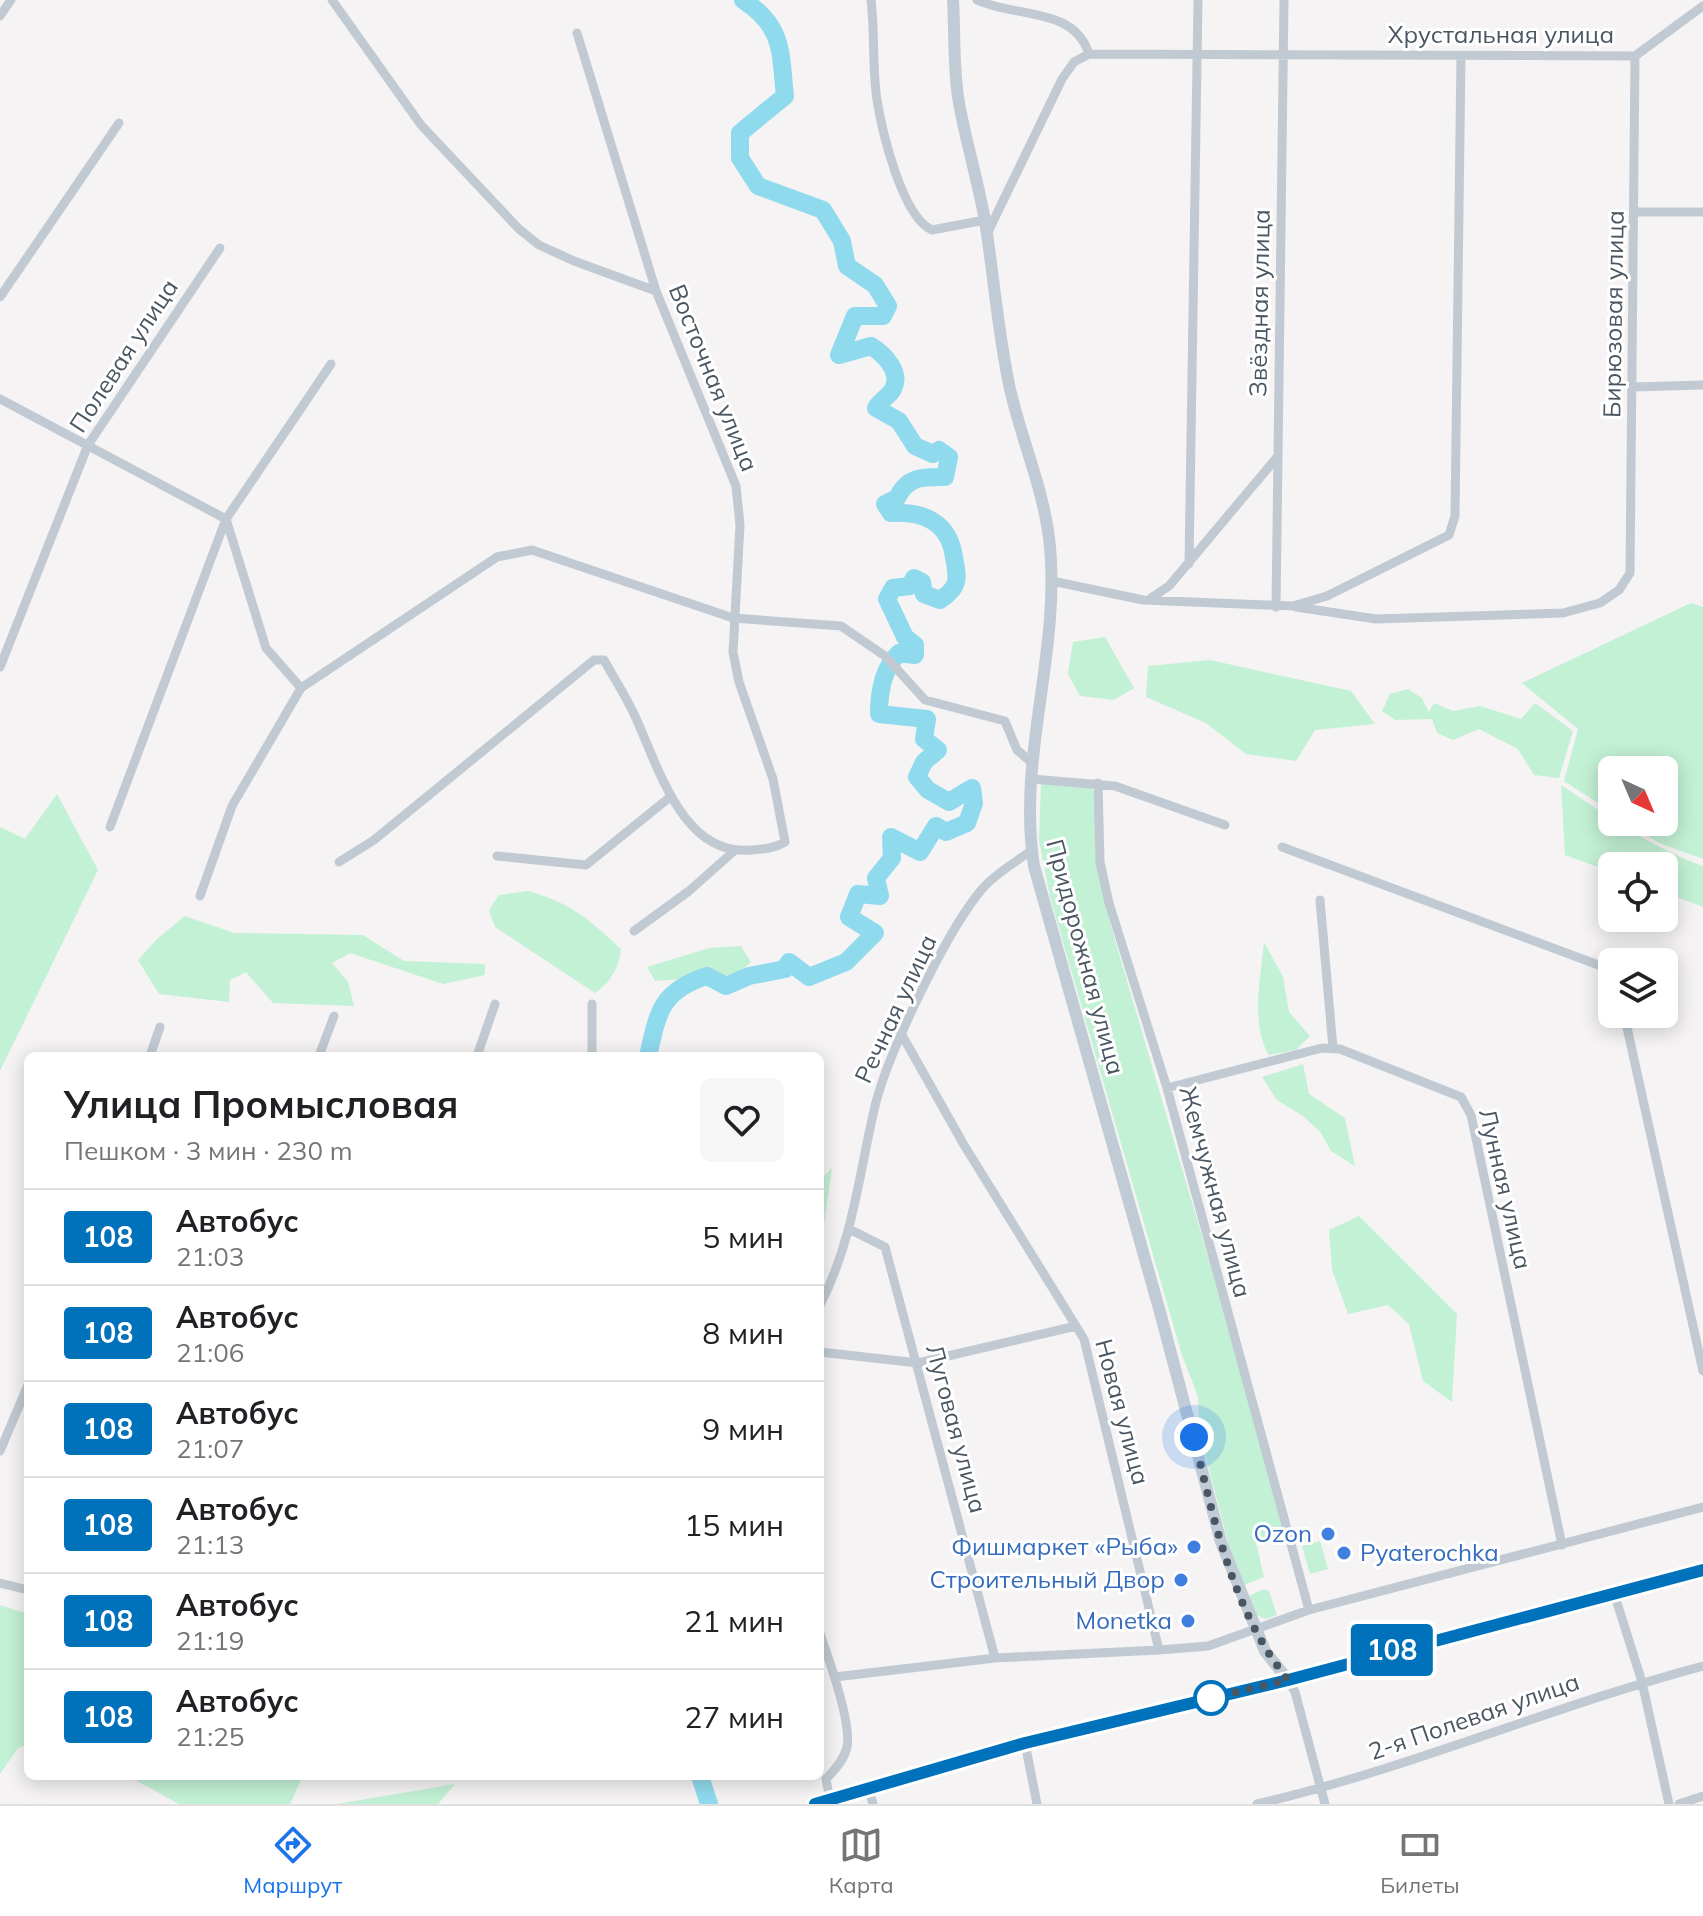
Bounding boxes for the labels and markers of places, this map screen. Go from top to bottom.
place label: Ozon [1253,1518,1312,1548]
marker: Ozon [1319,1525,1337,1543]
place label: Фишмаркет «Рыба» [951,1531,1178,1561]
place label: Pyaterochka [1360,1537,1499,1567]
marker: Фишмаркет «Рыба» [1185,1538,1203,1556]
marker: Pyaterochka [1335,1544,1353,1562]
place label: Строительный Двор [929,1564,1165,1594]
marker: Строительный Двор [1172,1571,1190,1589]
place label: Monetka [1076,1605,1172,1635]
marker: Monetka [1179,1612,1197,1630]
unlabelled marker [1194,1681,1228,1715]

